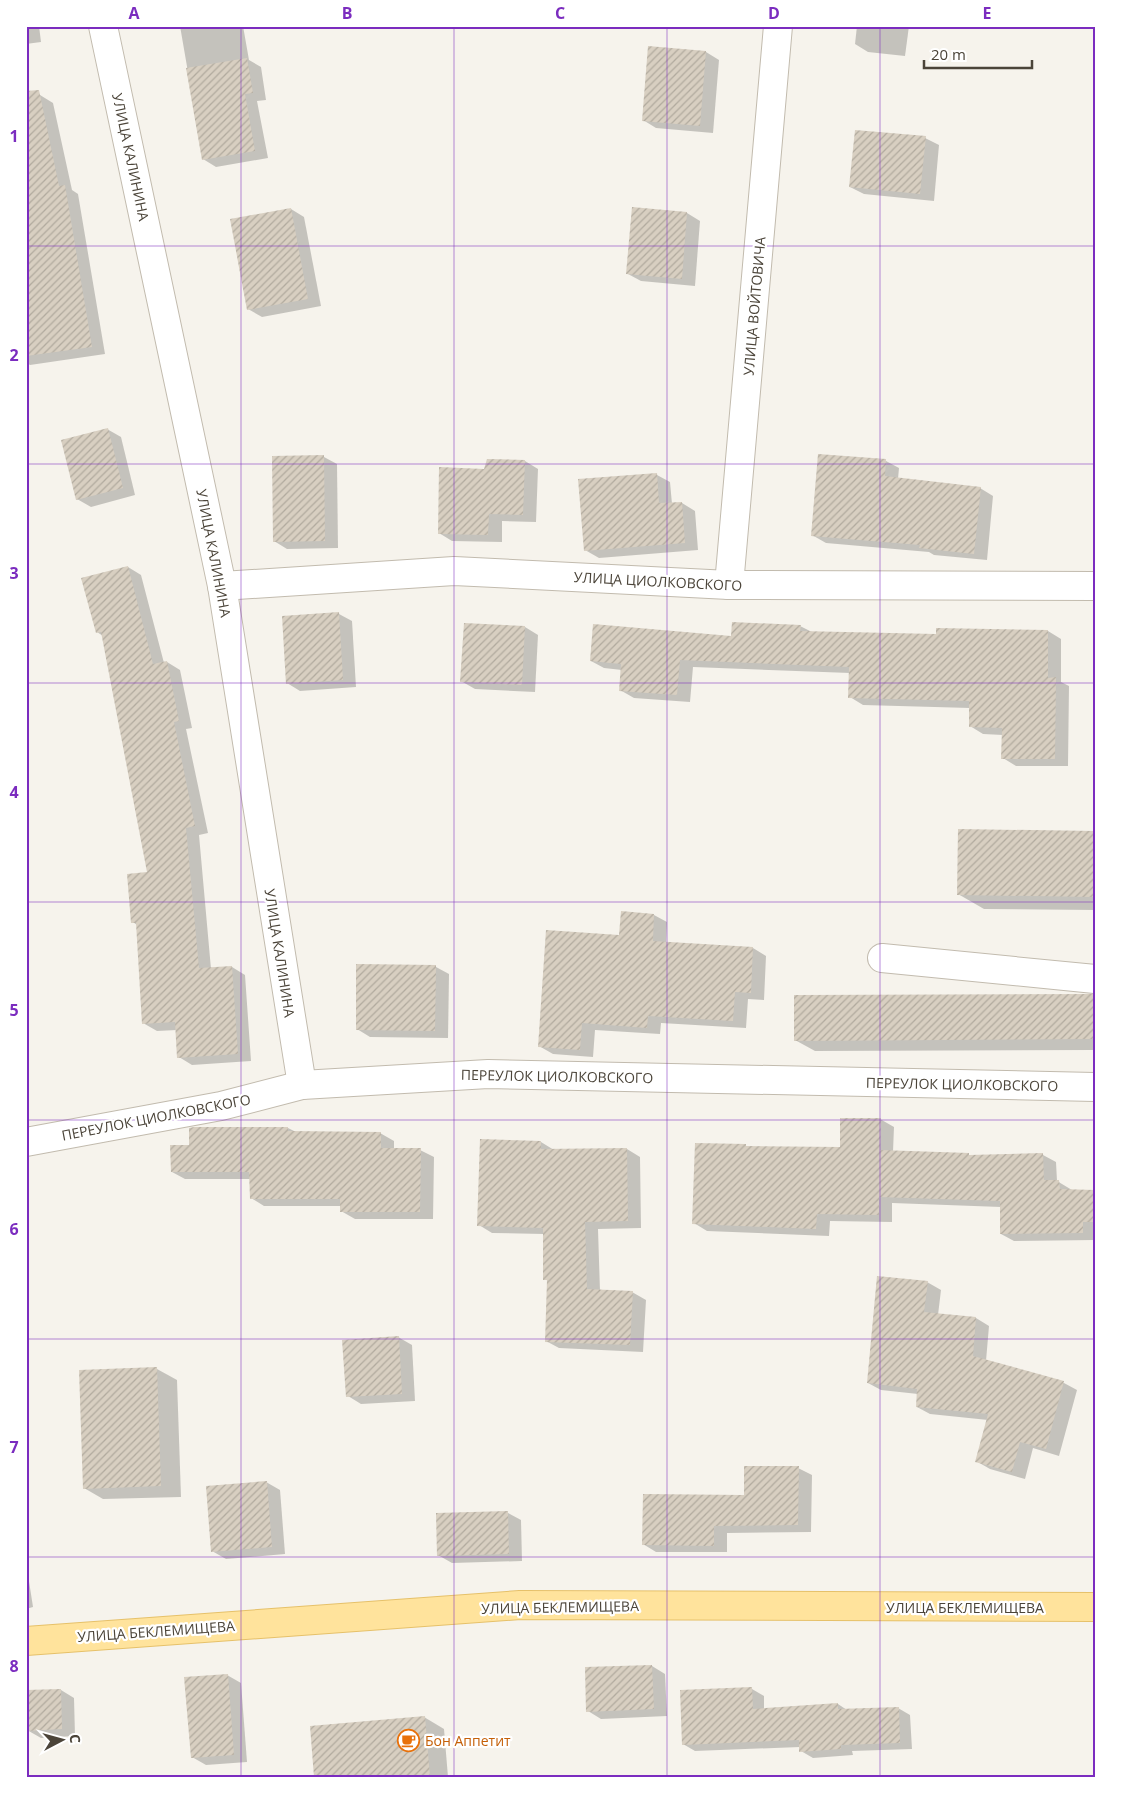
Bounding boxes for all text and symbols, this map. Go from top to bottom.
text: A [128,2,140,24]
text: B [342,2,352,24]
text: C [555,2,565,24]
text: D [768,2,780,24]
text: E [983,2,992,24]
scale bar [924,38,1031,70]
text: 20 m [931,44,966,64]
street label: УЛИЦА КАЛИНИНА [108,91,154,223]
text: 1 [9,125,19,147]
street label: УЛИЦА ВОЙТОВИЧА [738,236,770,376]
text: 2 [9,344,19,366]
street label: УЛИЦА КАЛИНИНА [192,487,236,619]
text: 3 [9,562,19,584]
street label: УЛИЦА ЦИОЛКОВСКОГО [573,567,743,595]
text: 4 [9,781,19,803]
street label: УЛИЦА КАЛИНИНА [260,887,300,1019]
text: 5 [9,999,19,1021]
street label: ПЕРЕУЛОК ЦИОЛКОВСКОГО [461,1065,653,1087]
street label: ПЕРЕУЛОК ЦИОЛКОВСКОГО [866,1073,1058,1095]
street label: ПЕРЕУЛОК ЦИОЛКОВСКОГО [60,1089,252,1145]
text: 6 [9,1218,19,1240]
text: 7 [9,1436,19,1458]
street label: УЛИЦА БЕКЛЕМИЩЕВА [481,1596,639,1618]
street label: УЛИЦА БЕКЛЕМИЩЕВА [886,1598,1044,1617]
street label: УЛИЦА БЕКЛЕМИЩЕВА [77,1616,236,1646]
text: 8 [9,1655,19,1677]
north arrow [38,1716,88,1766]
cafe icon: Бон Аппетит [397,1728,421,1752]
place label: Бон Аппетит [425,1731,511,1750]
text: С [66,1733,85,1744]

